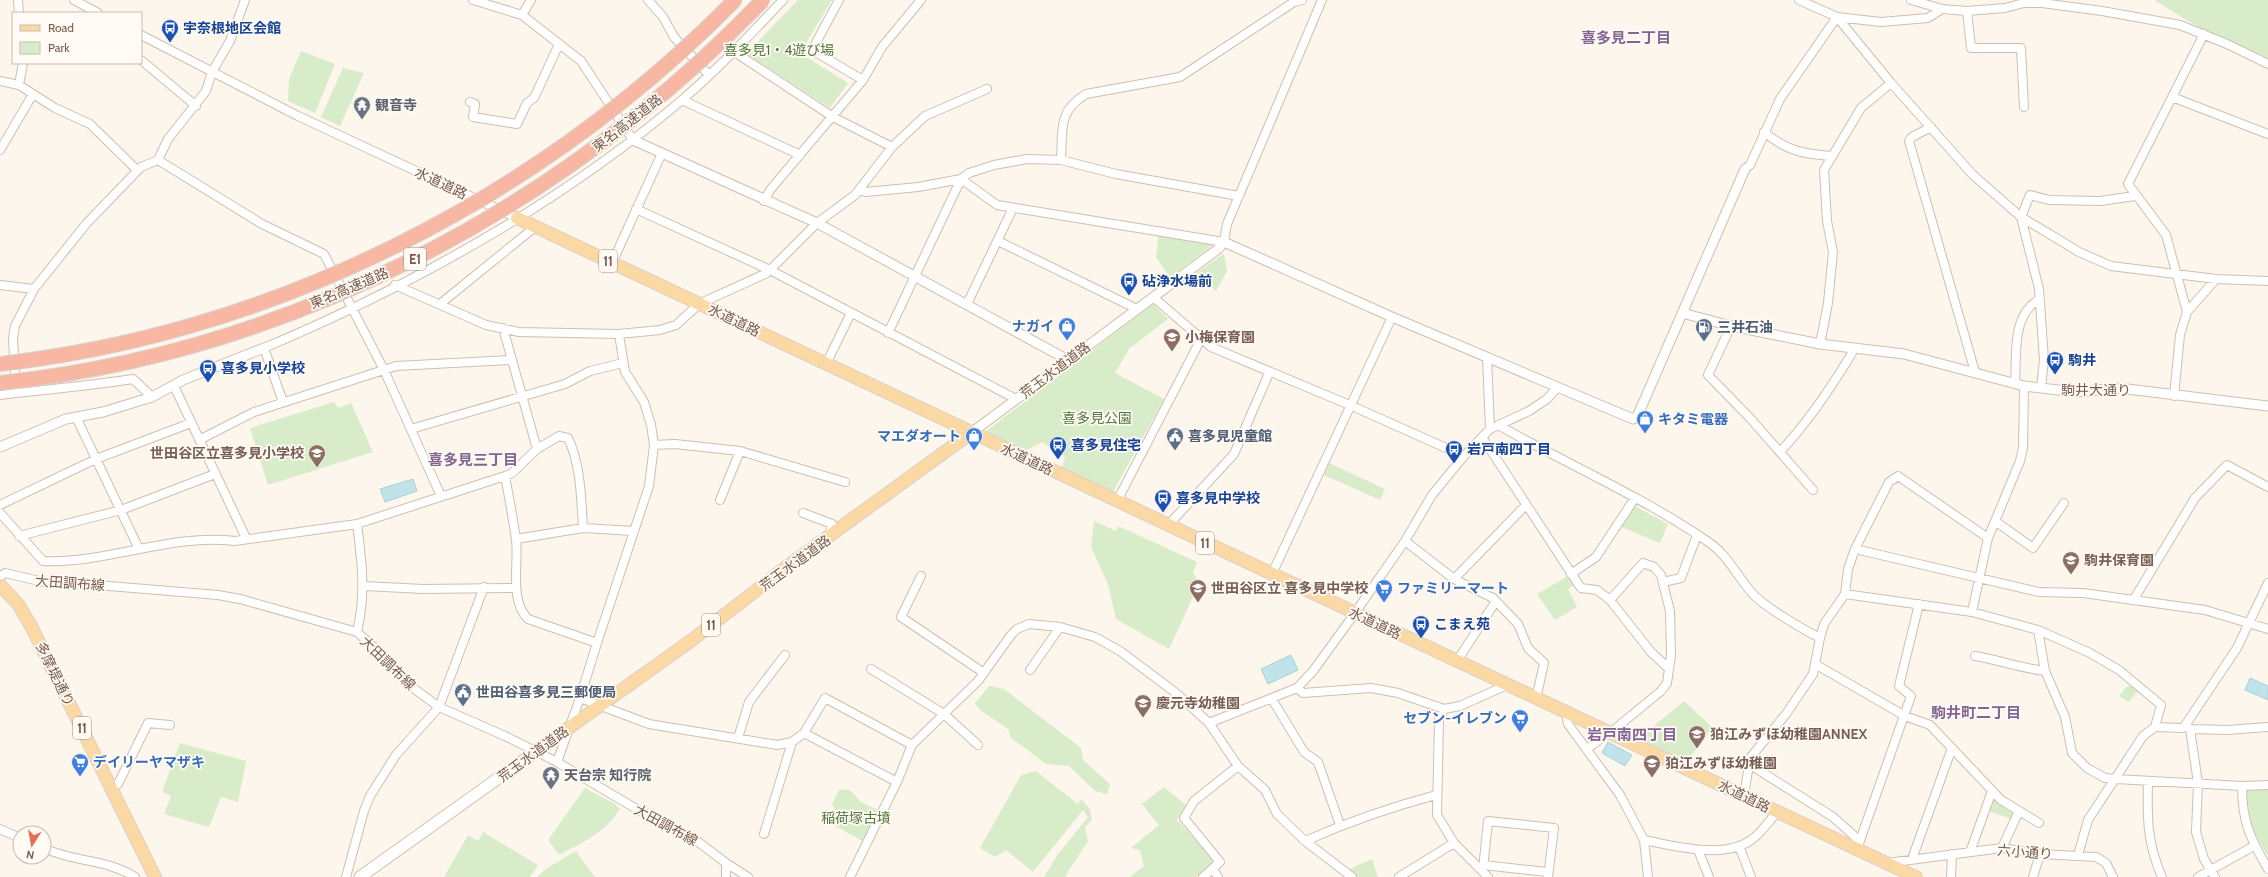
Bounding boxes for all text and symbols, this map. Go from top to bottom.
legend [12,12,142,64]
bus stop icon: 宇奈根地区会館 [160,18,180,43]
place label: 宇奈根地区会館 [183,19,281,37]
text: Road [48,20,74,35]
district label: 喜多見二丁目 [1581,29,1671,47]
text: Park [48,40,70,55]
park label: 喜多見1・4遊び場 [724,41,834,59]
street label: 東名高速道路 [588,90,666,156]
temple icon: 観音寺 [352,95,372,120]
place label: 観音寺 [375,96,417,114]
street label: 水道道路 [412,163,470,203]
road number: E1 [404,248,426,270]
road number: 11 [599,250,617,272]
street label: 東名高速道路 [307,263,391,313]
bus stop icon: 砧浄水場前 [1119,271,1139,296]
place label: 砧浄水場前 [1142,272,1212,290]
street label: 水道道路 [705,300,763,340]
shop icon: ナガイ [1057,316,1077,341]
place label: ナガイ [1012,317,1054,335]
fuel station icon: 三井石油 [1694,317,1714,342]
place label: 三井石油 [1717,318,1773,336]
school or university icon: 小梅保育園 [1162,327,1182,352]
place label: 小梅保育園 [1185,328,1255,346]
street label: 荒玉水道道路 [1016,338,1094,402]
bus stop icon: 駒井 [2045,350,2065,375]
place label: 駒井 [2068,351,2096,369]
bus stop icon: 喜多見小学校 [198,358,218,383]
place label: 喜多見小学校 [221,359,305,377]
street label: 駒井大通り [2061,381,2131,399]
park label: 喜多見公園 [1062,409,1132,427]
shop icon: キタミ電器 [1635,409,1655,434]
place label: キタミ電器 [1658,410,1729,428]
shop icon: マエダオート [964,426,984,451]
public building icon: 喜多見児童館 [1165,426,1185,451]
place label: マエダオート [877,427,961,445]
place label: 喜多見児童館 [1188,427,1272,445]
bus stop icon: 喜多見住宅 [1048,435,1068,460]
place label: 喜多見住宅 [1071,436,1141,454]
street label: 水道道路 [998,439,1056,479]
bus stop icon: 岩戸南四丁目 [1444,439,1464,464]
place label: 岩戸南四丁目 [1467,440,1551,458]
school or university icon: 世田谷区立喜多見小学校 [307,443,327,468]
place label: 世田谷区立喜多見小学校 [150,444,304,462]
district label: 喜多見三丁目 [428,451,518,469]
bus stop icon: 喜多見中学校 [1153,488,1173,513]
place label: 喜多見中学校 [1176,489,1260,507]
street label: 荒玉水道道路 [756,531,834,595]
road number: 11 [1196,532,1214,554]
school or university icon: 駒井保育園 [2061,550,2081,575]
place label: 駒井保育園 [2084,551,2154,569]
street label: 大田調布線 [34,572,106,594]
school or university icon: 世田谷区立 喜多見中学校 [1188,578,1208,603]
supermarket icon: ファミリーマート [1374,578,1394,603]
place label: 世田谷区立 喜多見中学校 [1211,579,1368,597]
place label: ファミリーマート [1397,579,1509,597]
street label: 水道道路 [1346,603,1404,643]
road number: 11 [702,614,720,636]
bus stop icon: こまえ苑 [1411,614,1431,639]
place label: こまえ苑 [1434,615,1490,633]
street label: 大田調布線 [357,632,419,694]
street label: 多摩堤通り [32,639,78,709]
public building icon: 世田谷喜多見三郵便局 [453,682,473,707]
place label: 世田谷喜多見三郵便局 [476,683,616,701]
school or university icon: 慶元寺幼稚園 [1133,693,1153,718]
place label: 慶元寺幼稚園 [1156,694,1240,712]
district label: 駒井町二丁目 [1931,704,2021,722]
supermarket icon: セブン-イレブン [1510,708,1530,733]
place label: セブン-イレブン [1403,709,1507,727]
road number: 11 [73,717,91,739]
street label: 荒玉水道道路 [494,722,572,786]
school or university icon: 狛江みずほ幼稚園ANNEX [1687,724,1707,749]
place label: 狛江みずほ幼稚園ANNEX [1710,725,1867,743]
district label: 岩戸南四丁目 [1587,726,1677,744]
supermarket icon: デイリーヤマザキ [70,752,90,777]
place label: デイリーヤマザキ [93,753,205,771]
school or university icon: 狛江みずほ幼稚園 [1642,753,1662,778]
place label: 狛江みずほ幼稚園 [1665,754,1777,772]
temple icon: 天台宗 知行院 [541,765,561,790]
place label: 天台宗 知行院 [564,766,651,784]
street label: 水道道路 [1715,776,1773,816]
street label: 大田調布線 [631,800,701,850]
park label: 稲荷塚古墳 [821,809,891,827]
north arrow [12,825,52,865]
street label: 六小通り [1996,841,2054,863]
text: N [25,847,35,862]

